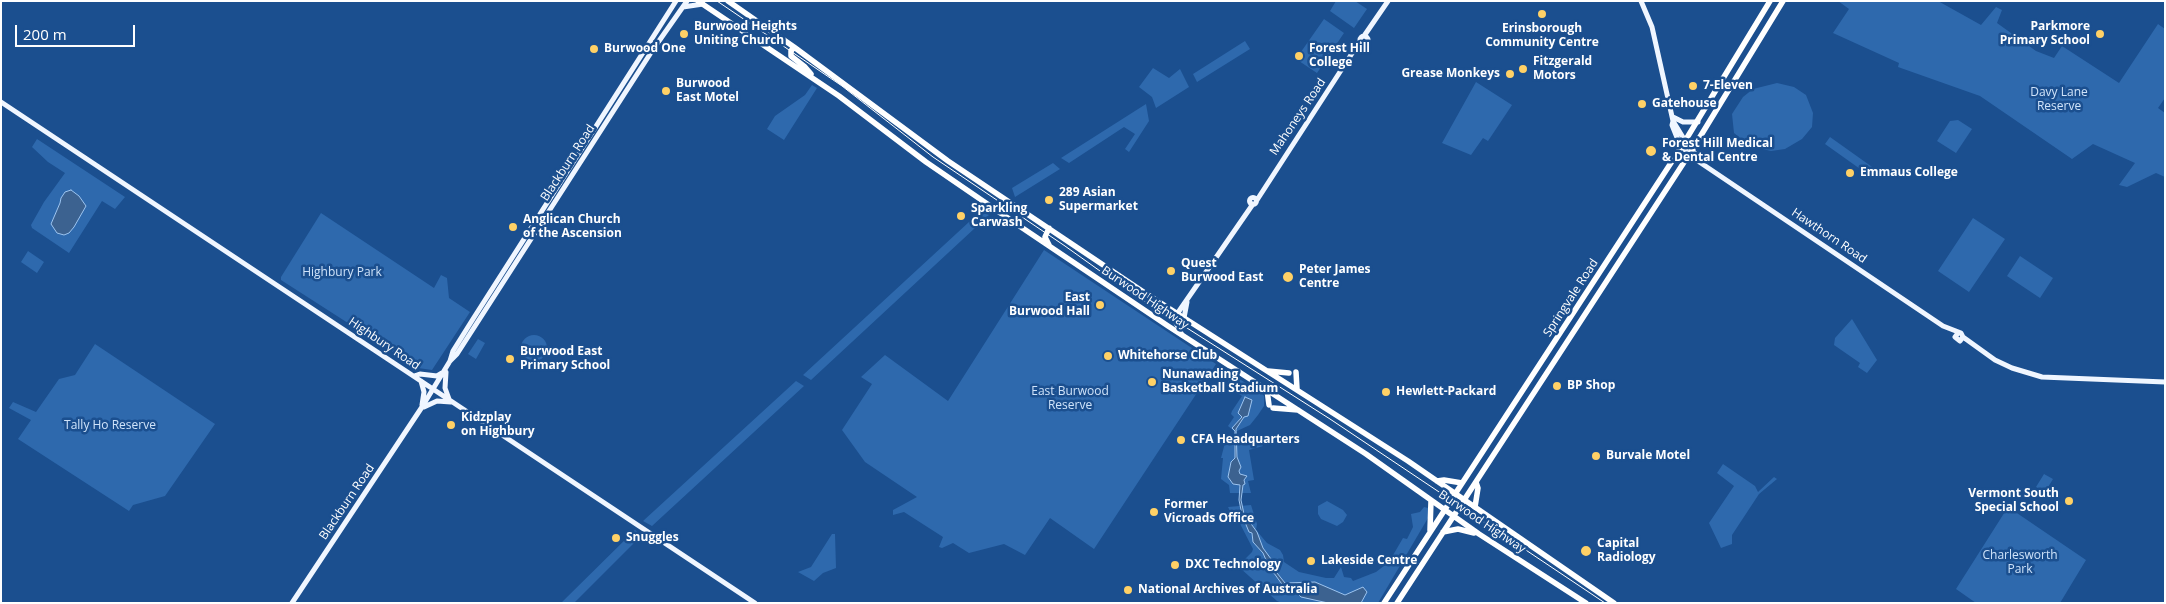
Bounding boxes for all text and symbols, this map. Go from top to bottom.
marker: Erinsborough Community Centre [1536,8,1548,20]
scale bar [18,15,138,47]
place label: Burwood Heights Uniting Church [694,20,797,48]
place label: Parkmore Primary School [2000,20,2090,48]
place label: Erinsborough Community Centre [1485,22,1599,50]
text: 200 m [23,24,67,44]
marker: Burwood Heights Uniting Church [678,28,690,40]
marker: Parkmore Primary School [2094,28,2106,40]
place label: Burwood One [604,42,686,56]
place label: Forest Hill College [1309,42,1370,70]
marker: Burwood One [588,43,600,55]
marker: Forest Hill College [1293,50,1305,62]
place label: Fitzgerald Motors [1533,55,1592,83]
marker: Fitzgerald Motors [1517,63,1529,75]
place label: Grease Monkeys [1401,67,1500,81]
marker: Grease Monkeys [1504,68,1516,80]
street label: Mahoneys Road [1267,76,1329,158]
place label: Burwood East Motel [676,77,739,105]
place label: 7-Eleven [1703,79,1753,93]
marker: 7-Eleven [1687,80,1699,92]
marker: Burwood East Motel [660,85,672,97]
park label: Davy Lane Reserve [2030,86,2088,114]
place label: Gatehouse [1652,97,1716,111]
marker: Gatehouse [1636,98,1648,110]
street label: Blackburn Road [538,122,598,204]
place label: Forest Hill Medical & Dental Centre [1662,137,1773,165]
marker: Forest Hill Medical & Dental Centre [1644,144,1658,158]
place label: Emmaus College [1860,166,1958,180]
marker: Emmaus College [1844,167,1856,179]
place label: 289 Asian Supermarket [1059,186,1138,214]
marker: 289 Asian Supermarket [1043,194,1055,206]
place label: Sparkling Carwash [971,202,1027,230]
street label: Hawthorn Road [1789,206,1869,266]
marker: Sparkling Carwash [955,210,967,222]
place label: Anglican Church of the Ascension [523,213,622,241]
marker: Anglican Church of the Ascension [507,221,519,233]
street label: Springvale Road [1540,256,1602,340]
place label: Quest Burwood East [1181,257,1263,285]
place label: Peter James Centre [1299,263,1371,291]
street label: Burwood Highway [1099,264,1191,332]
marker: Quest Burwood East [1165,265,1177,277]
park label: Highbury Park [302,266,382,280]
marker: Peter James Centre [1281,270,1295,284]
place label: East Burwood Hall [1009,291,1090,319]
marker: East Burwood Hall [1094,299,1106,311]
street label: Highbury Road [346,315,422,373]
place label: Burwood East Primary School [520,345,610,373]
place label: Whitehorse Club [1118,349,1217,363]
marker: Whitehorse Club [1102,350,1114,362]
marker: Burwood East Primary School [504,353,516,365]
place label: Nunawading Basketball Stadium [1162,368,1278,396]
marker: Nunawading Basketball Stadium [1146,376,1158,388]
place label: BP Shop [1567,379,1615,393]
marker: BP Shop [1551,380,1563,392]
park label: East Burwood Reserve [1031,385,1109,413]
place label: Hewlett-Packard [1396,385,1496,399]
marker: Hewlett-Packard [1380,386,1392,398]
place label: Kidzplay on Highbury [461,411,535,439]
park label: Tally Ho Reserve [64,419,156,433]
marker: Kidzplay on Highbury [445,419,457,431]
place label: CFA Headquarters [1191,433,1300,447]
marker: CFA Headquarters [1175,434,1187,446]
place label: Burvale Motel [1606,449,1690,463]
marker: Burvale Motel [1590,450,1602,462]
street label: Blackburn Road [316,461,378,543]
place label: Vermont South Special School [1968,487,2059,515]
street label: Burwood Highway [1436,488,1528,556]
marker: Vermont South Special School [2063,495,2075,507]
place label: Former Vicroads Office [1164,498,1254,526]
marker: Former Vicroads Office [1148,506,1160,518]
place label: Snuggles [626,531,679,545]
marker: Snuggles [610,532,622,544]
place label: Capital Radiology [1597,537,1656,565]
marker: Capital Radiology [1579,544,1593,558]
park label: Charlesworth Park [1982,549,2058,577]
place label: Lakeside Centre [1321,554,1417,568]
marker: Lakeside Centre [1305,555,1317,567]
place label: DXC Technology [1185,558,1281,572]
marker: DXC Technology [1169,559,1181,571]
place label: National Archives of Australia [1138,583,1317,597]
marker: National Archives of Australia [1122,584,1134,596]

